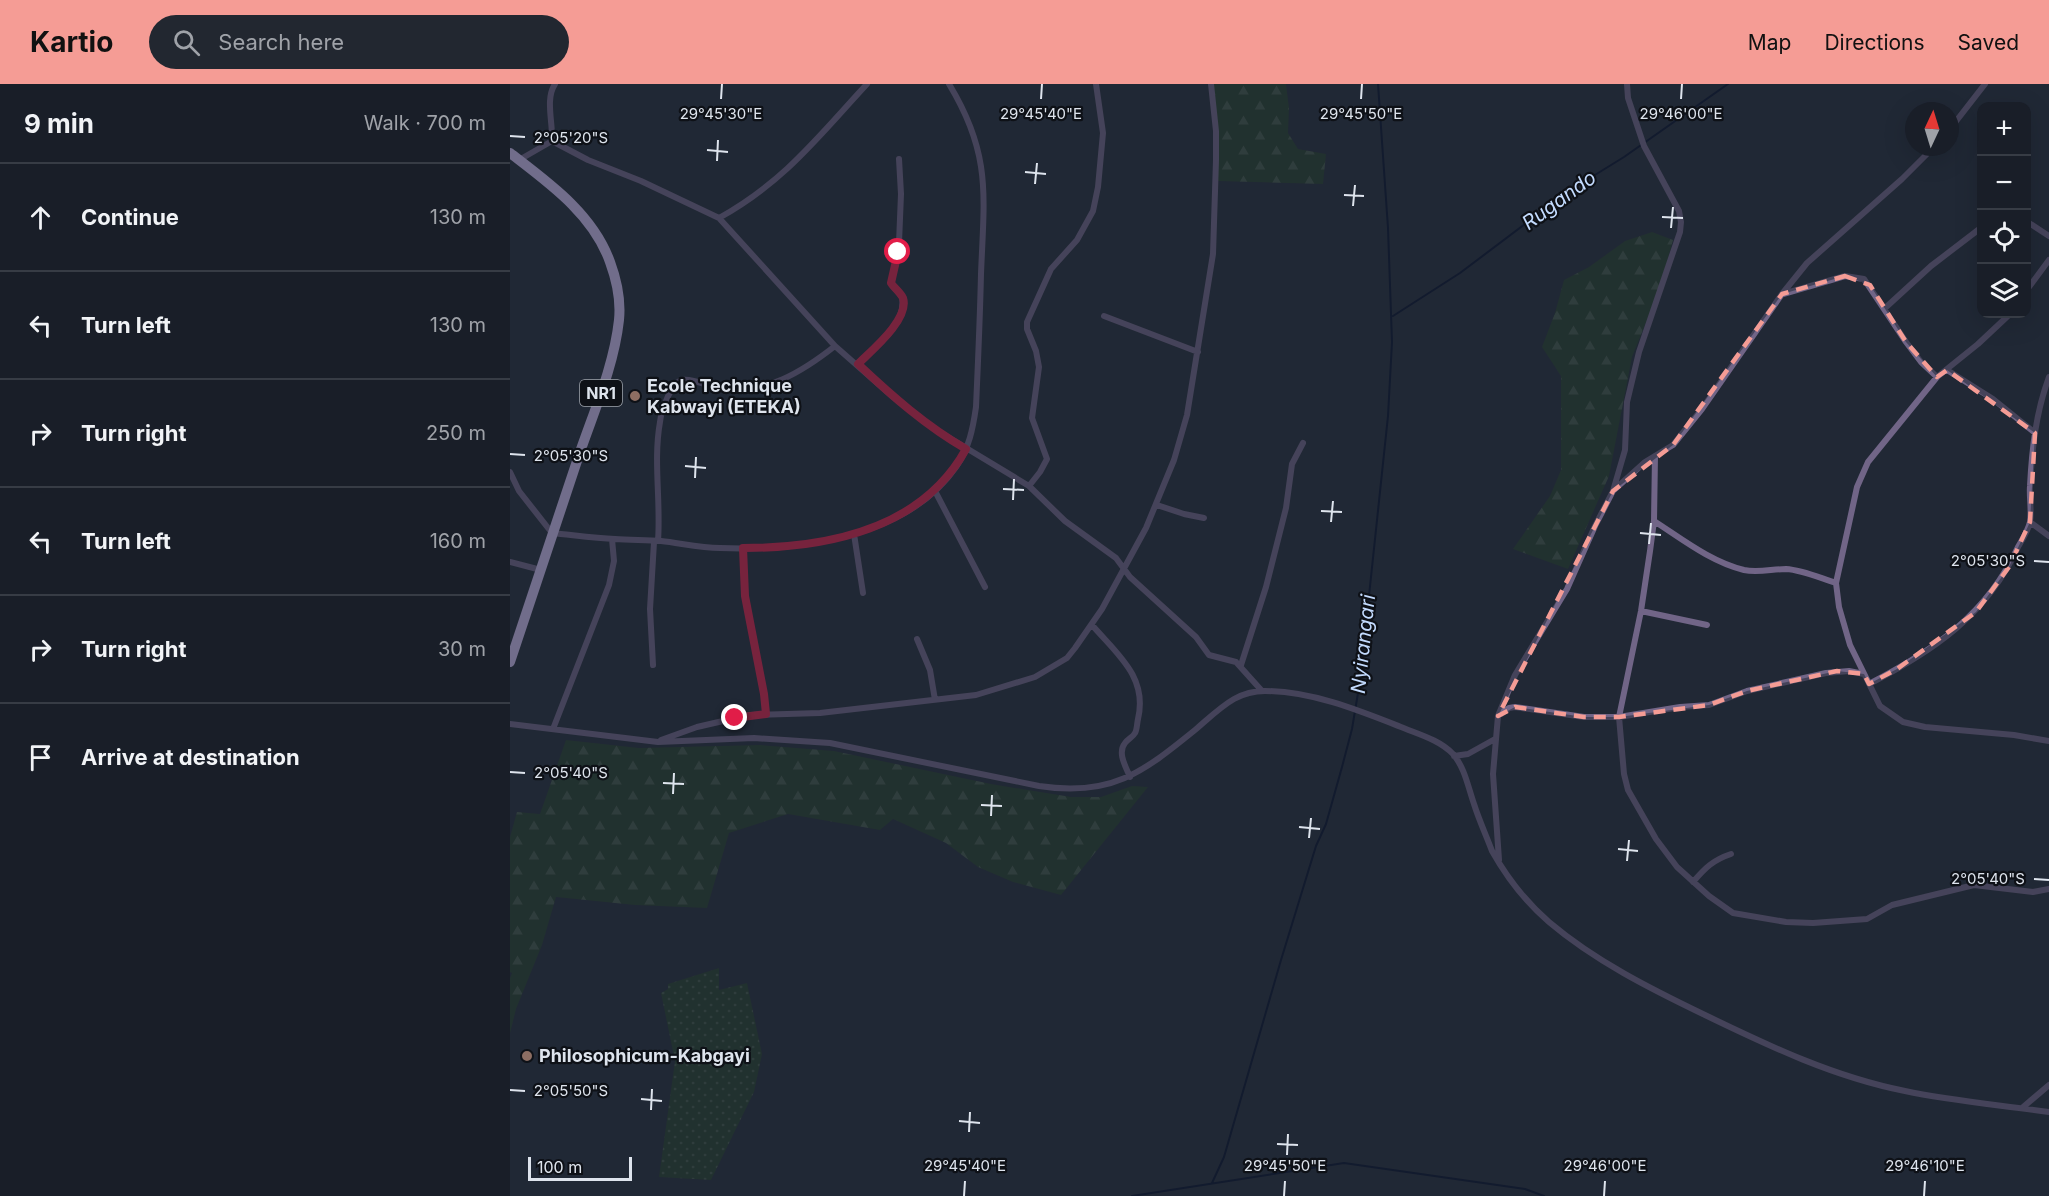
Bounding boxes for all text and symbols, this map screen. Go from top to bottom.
search box [149,15,569,69]
text: Kartio [30,25,113,59]
icon: search [170,26,203,59]
text: Search here [218,29,344,55]
text: Map [1748,30,1791,55]
text: Directions [1824,30,1925,55]
text: Saved [1958,30,2019,55]
north arrow [1905,102,1959,156]
map controls [1977,102,2031,318]
button: + [1977,102,2031,156]
text: 29°45'30"E [680,104,762,123]
text: 29°45'40"E [1000,104,1082,123]
text: 29°45'50"E [1320,104,1402,123]
text: 29°46'00"E [1639,104,1723,123]
text: 9 min [24,108,94,139]
text: Walk · 700 m [364,111,486,135]
text: 2°05'20"S [534,128,608,147]
button: − [1977,156,2031,210]
water label: Rugando [1517,165,1601,235]
icon: ahead [24,201,57,234]
text: Continue [81,204,179,230]
text: 130 m [430,205,486,229]
button: locate [1977,210,2031,264]
route start [884,238,910,264]
button: layers [1977,264,2031,318]
icon: left [24,309,57,342]
text: Turn left [81,312,171,338]
text: 130 m [430,313,486,337]
place label: Ecole Technique Kabwayi (ETEKA) [647,375,801,417]
road number: NR1 [580,380,622,406]
marker: Ecole Technique Kabwayi (ETEKA) [628,389,642,403]
icon: right [24,417,57,450]
text: Turn right [81,420,187,446]
text: 250 m [426,421,486,445]
text: 2°05'30"S [534,446,608,465]
icon: left [24,525,57,558]
text: Turn left [81,528,171,554]
text: 160 m [430,529,486,553]
text: 2°05'30"S [1951,551,2025,570]
water label: Nyirangari [1346,592,1380,695]
icon: right [24,633,57,666]
text: Turn right [81,636,187,662]
text: 30 m [438,637,486,661]
route end [721,704,747,730]
icon: arrive [24,741,57,774]
text: Arrive at destination [81,744,300,770]
text: 2°05'40"S [534,763,608,782]
text: 2°05'40"S [1951,869,2025,888]
place label: Philosophicum-Kabgayi [539,1045,750,1066]
marker: Philosophicum-Kabgayi [520,1049,534,1063]
text: 2°05'50"S [534,1081,608,1100]
scale bar [528,1154,632,1182]
text: 29°45'40"E [924,1156,1006,1175]
text: 29°45'50"E [1244,1156,1326,1175]
text: 29°46'00"E [1563,1156,1647,1175]
text: 29°46'10"E [1885,1156,1965,1175]
text: 100 m [537,1157,582,1177]

